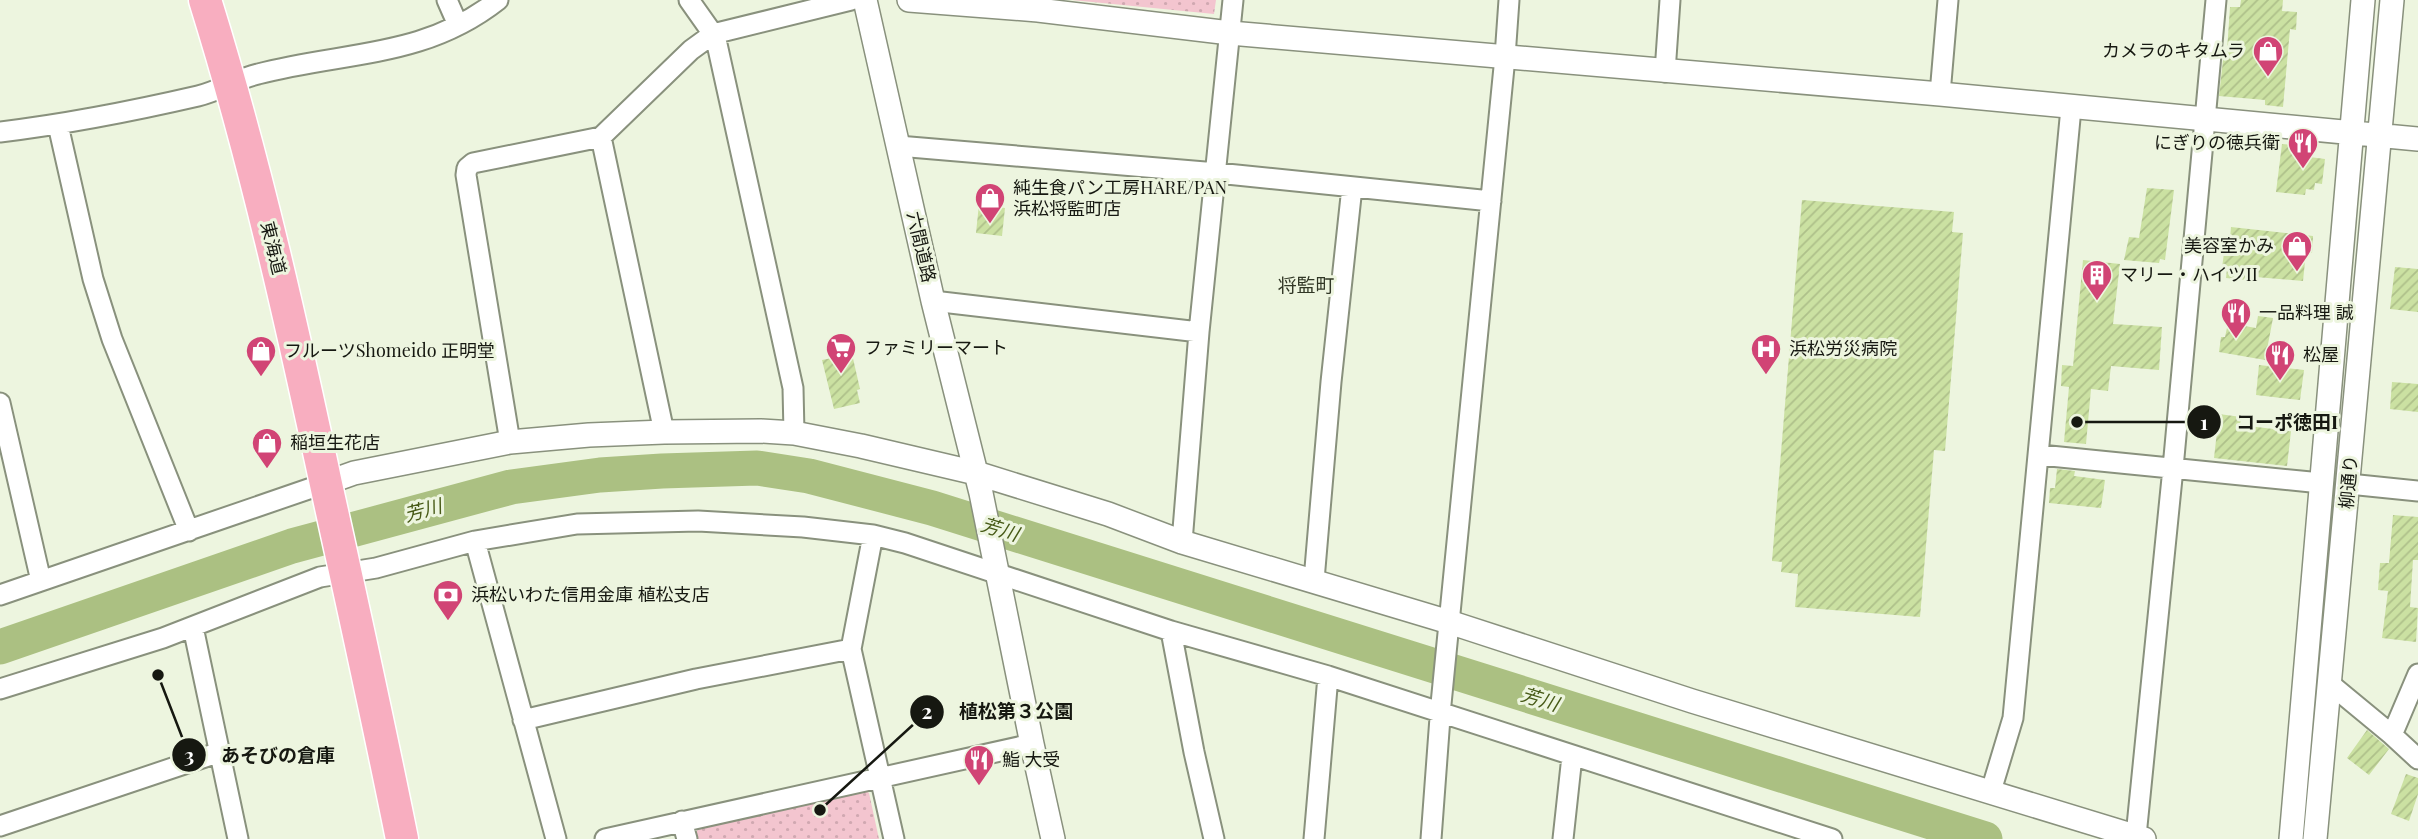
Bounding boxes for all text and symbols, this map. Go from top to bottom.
shop icon: カメラのキタムラ [2251,34,2285,78]
place label: カメラのキタムラ [2102,38,2245,62]
restaurant icon: にぎりの徳兵衛 [2286,126,2320,170]
place label: にぎりの徳兵衛 [2154,130,2280,154]
place label: 純生食パン工房HARE/PAN 浜松将監町店 [1013,175,1228,220]
shop icon: 純生食パン工房HARE/PAN 浜松将監町店 [973,181,1007,225]
street label: 六間道路 [902,209,942,285]
street label: 東海道 [256,219,292,277]
shop icon: 美容室かみ [2280,229,2314,273]
place label: 美容室かみ [2184,233,2274,257]
building icon: マリー・ハイツII [2080,258,2114,302]
place label: マリー・ハイツII [2120,262,2258,286]
district label: 将監町 [1277,271,1335,297]
restaurant icon: 一品料理 誠 [2219,296,2253,340]
place label: 一品料理 誠 [2259,300,2353,324]
supermarket icon: ファミリーマート [824,331,858,375]
hospital icon: 浜松労災病院 [1749,332,1783,376]
shop icon: フルーツShomeido 正明堂 [244,334,278,378]
place label: ファミリーマート [864,335,1008,359]
place label: 浜松労災病院 [1789,336,1897,360]
place label: フルーツShomeido 正明堂 [284,338,495,362]
restaurant icon: 松屋 [2263,338,2297,382]
place label: 松屋 [2303,342,2339,366]
callout: コーポ徳田I [2186,402,2352,442]
text: 1 [2200,407,2208,435]
text: コーポ徳田I [2236,408,2338,434]
shop icon: 稲垣生花店 [250,426,284,470]
place label: 稲垣生花店 [290,430,380,454]
street label: 柳通り [2334,454,2362,510]
water label: 芳川 [401,491,446,527]
water label: 芳川 [978,510,1024,547]
bank icon: 浜松いわた信用金庫 植松支店 [431,578,465,622]
place label: 浜松いわた信用金庫 植松支店 [471,582,709,606]
water label: 芳川 [1518,680,1564,717]
callout: 植松第３公園 [910,692,1087,732]
text: 2 [922,696,933,724]
text: 植松第３公園 [959,697,1073,723]
callout: あそびの倉庫 [172,735,349,775]
text: 3 [184,740,194,768]
text: あそびの倉庫 [221,741,335,767]
restaurant icon: 鮨 大受 [962,743,996,787]
place label: 鮨 大受 [1002,747,1060,771]

